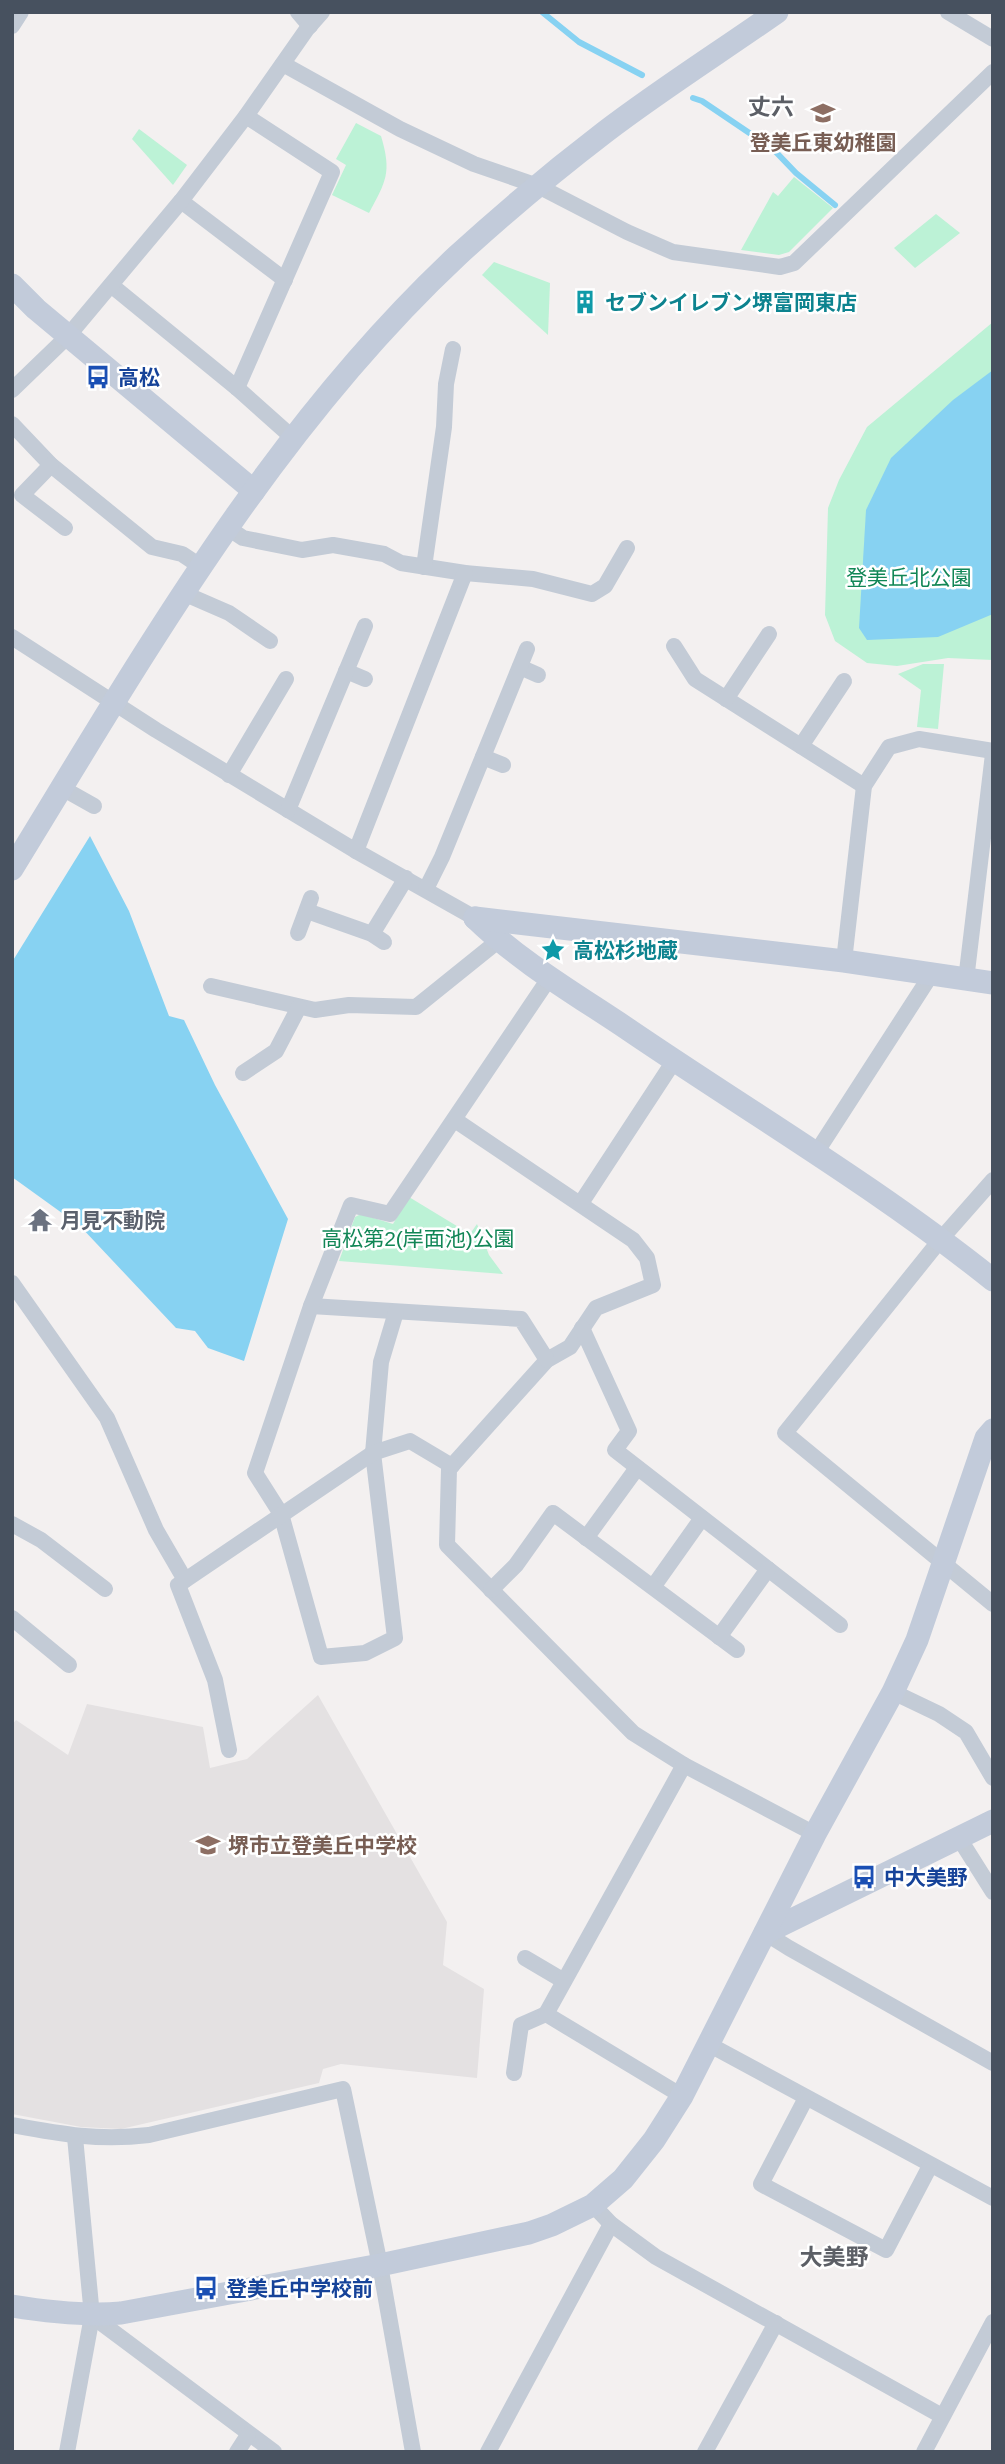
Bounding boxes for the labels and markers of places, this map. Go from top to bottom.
school or university icon: 登美丘東幼稚園 [809,99,837,127]
place label: 登美丘東幼稚園 [750,131,897,154]
building icon: セブンイレブン堺富岡東店 [571,288,599,316]
place label: セブンイレブン堺富岡東店 [605,291,857,314]
bus stop icon: 高松 [84,363,112,391]
place label: 高松 [118,366,160,389]
place icon: 高松杉地蔵 [539,936,567,964]
place label: 高松杉地蔵 [573,939,678,962]
temple icon: 月見不動院 [26,1206,54,1234]
place label: 月見不動院 [60,1209,165,1232]
school or university icon: 堺市立登美丘中学校 [194,1831,222,1859]
place label: 堺市立登美丘中学校 [228,1834,417,1857]
bus stop icon: 中大美野 [850,1863,878,1891]
place label: 中大美野 [884,1866,968,1889]
bus stop icon: 登美丘中学校前 [192,2274,220,2302]
place label: 登美丘中学校前 [226,2277,373,2300]

